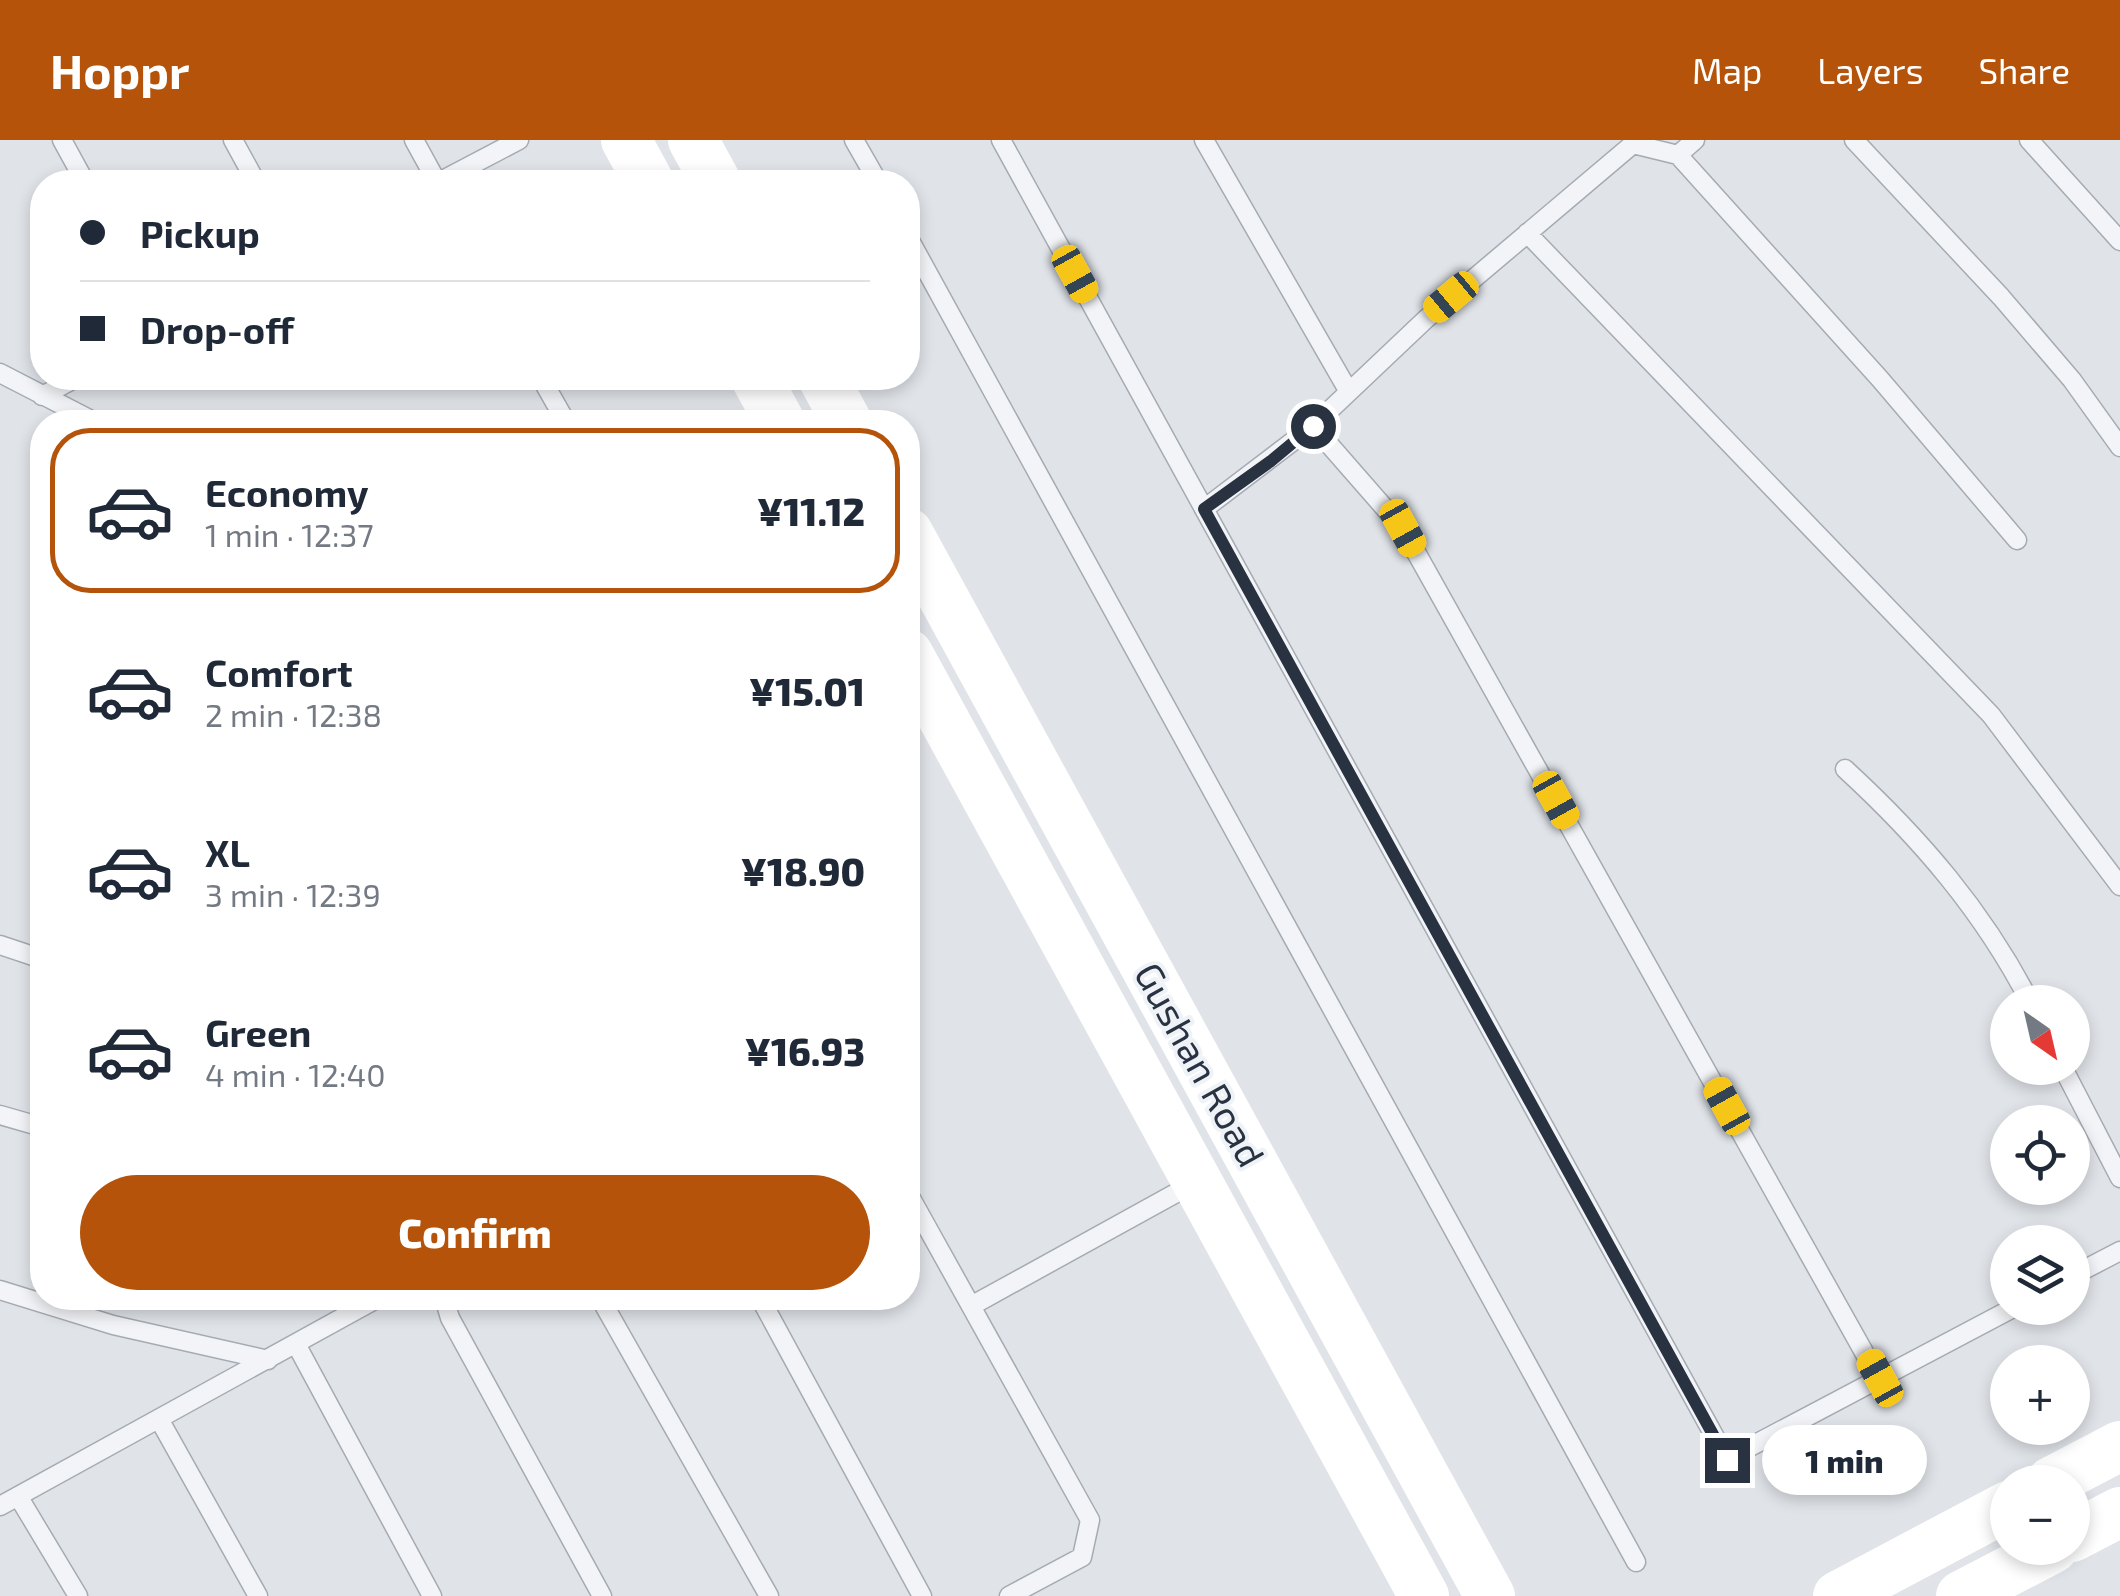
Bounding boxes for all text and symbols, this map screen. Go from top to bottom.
text: Hoppr [50,41,190,99]
text: Map [1692,49,1762,91]
text: Layers [1817,49,1923,91]
text: Share [1978,49,2070,91]
text: Pickup [140,210,260,256]
car [1047,240,1103,308]
car [1418,266,1484,328]
text: Drop-off [140,306,294,352]
route start [1291,404,1336,449]
icon: car [85,466,175,556]
text: Economy [205,469,369,515]
text: ¥11.12 [757,488,865,534]
car [1375,494,1431,562]
text: 1 min · 12:37 [205,515,374,553]
icon: car [85,646,175,736]
text: Comfort [205,649,353,695]
text: ¥15.01 [749,668,865,714]
text: 2 min · 12:38 [205,695,382,733]
car [1528,766,1584,834]
icon: car [85,826,175,916]
text: XL [205,829,250,875]
text: ¥18.90 [741,848,865,894]
text: 3 min · 12:39 [205,875,381,913]
street label: Gushan Road [1126,954,1276,1174]
north arrow [1990,985,2090,1085]
map controls [1990,985,2090,1565]
icon: car [85,1006,175,1096]
text: Green [205,1009,311,1055]
text: ¥16.93 [745,1028,865,1074]
text: 4 min · 12:40 [205,1055,385,1093]
car [1699,1072,1755,1140]
button: locate [1990,1105,2090,1205]
button: Confirm [80,1175,870,1290]
button: layers [1990,1225,2090,1325]
car [1852,1344,1908,1412]
button: + [1990,1345,2090,1445]
callout: 1 min [1762,1425,1927,1495]
route end [1705,1438,1750,1483]
text: 1 min [1805,1441,1884,1479]
button: − [1990,1465,2090,1565]

